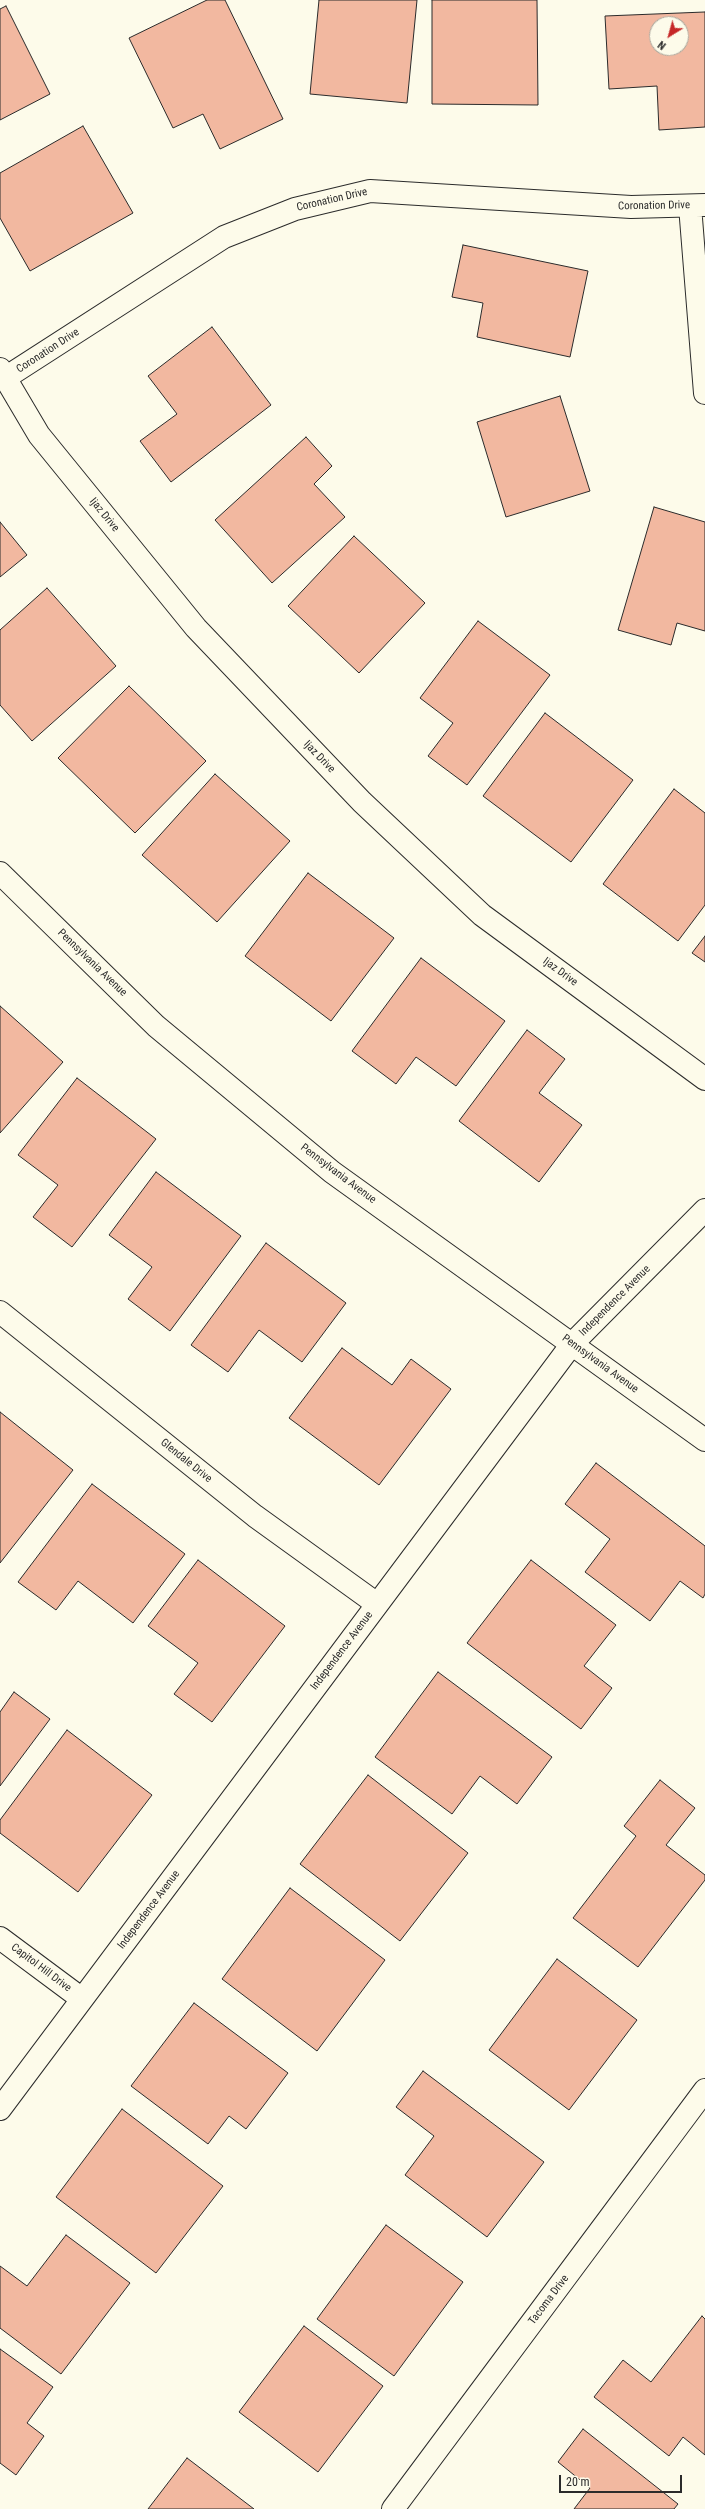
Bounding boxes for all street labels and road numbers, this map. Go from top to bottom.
street label: Coronation Drive [295,185,369,215]
street label: Coronation Drive [618,199,690,213]
street label: Coronation Drive [14,326,82,376]
street label: Ijaz Drive [86,495,122,535]
street label: Ijaz Drive [300,738,338,776]
street label: Pennsylvania Avenue [55,927,129,999]
street label: Ijaz Drive [540,955,580,989]
street label: Pennsylvania Avenue [298,1141,378,1207]
street label: Independence Avenue [577,1263,653,1339]
street label: Pennsylvania Avenue [559,1332,641,1396]
street label: Glendale Drive [158,1436,214,1486]
street label: Independence Avenue [308,1609,376,1693]
street label: Independence Avenue [115,1868,183,1952]
street label: Capitol Hill Drive [8,1941,74,1995]
street label: Tacoma Drive [526,2272,572,2328]

